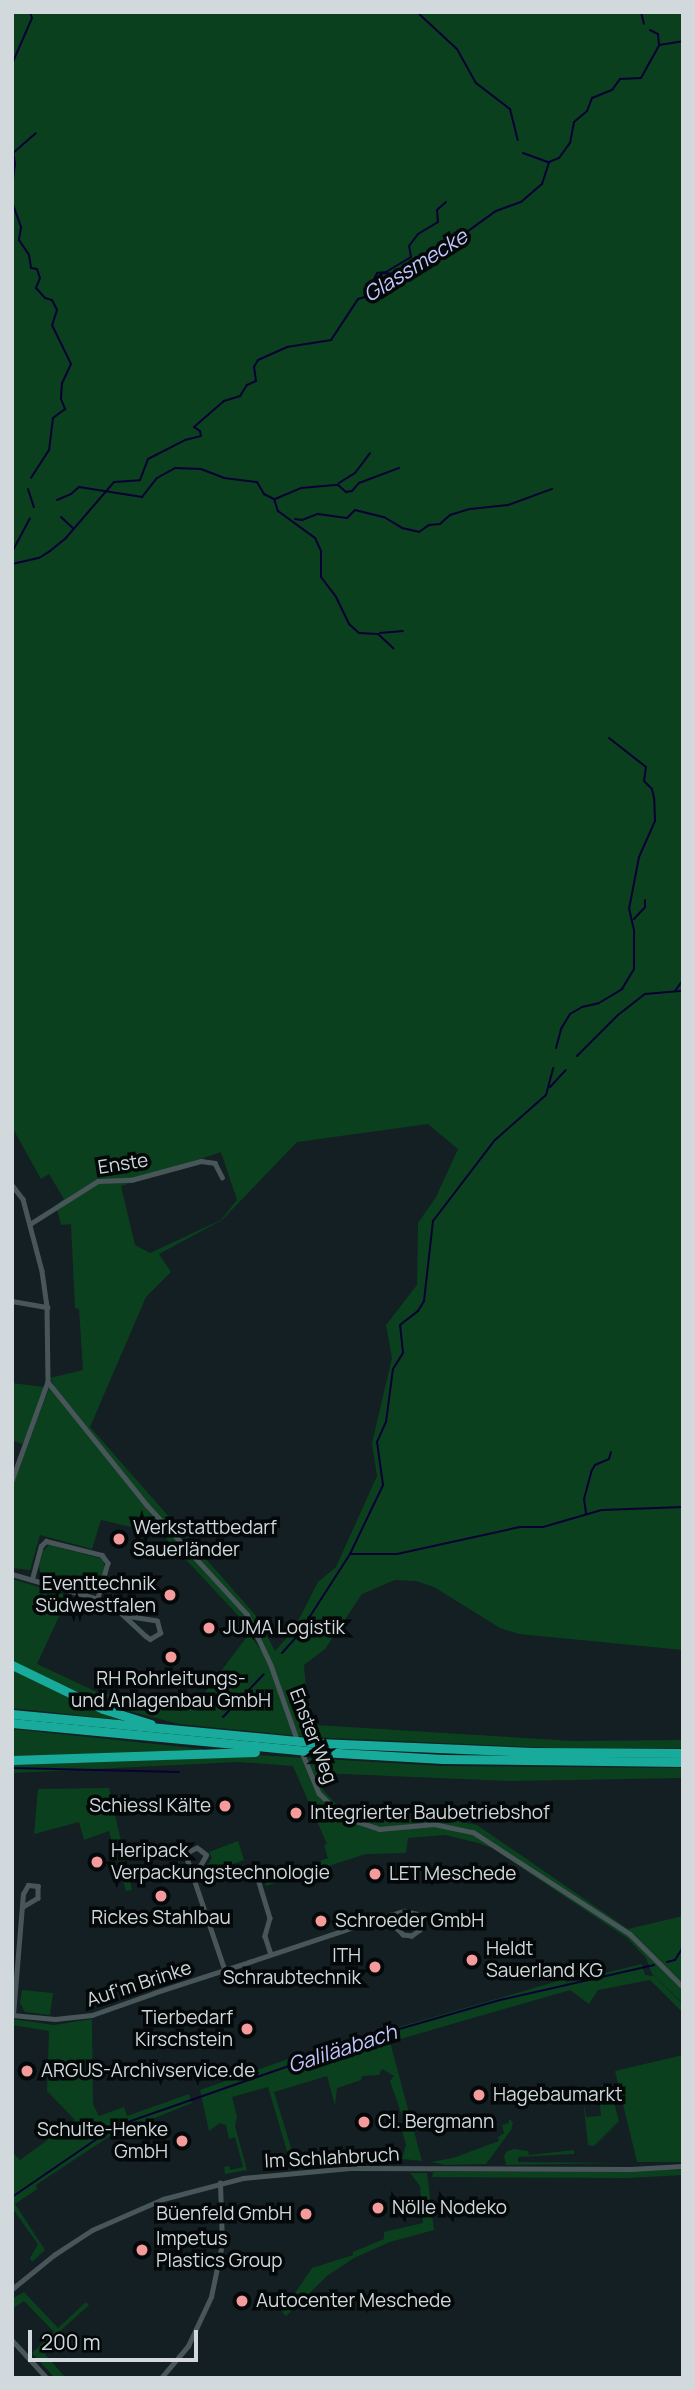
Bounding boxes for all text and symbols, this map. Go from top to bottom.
water label: Glassmecke [358,223,472,307]
street label: Enste [96,1149,150,1179]
place label: Werkstattbedarf Sauerländer [133,1517,277,1561]
marker: Werkstattbedarf Sauerländer [111,1531,127,1547]
place label: Eventtechnik Südwestfalen [35,1573,156,1617]
marker: Eventtechnik Südwestfalen [162,1587,178,1603]
place label: JUMA Logistik [223,1617,345,1639]
marker: JUMA Logistik [201,1620,217,1636]
marker: RH Rohrleitungs- und Anlagenbau GmbH [163,1649,179,1665]
place label: RH Rohrleitungs- und Anlagenbau GmbH [71,1668,271,1712]
street label: Enster Weg [284,1685,342,1787]
place label: Schiessl Kälte [89,1795,211,1817]
marker: Schiessl Kälte [217,1798,233,1814]
place label: Integrierter Baubetriebshof [310,1802,550,1824]
marker: Integrierter Baubetriebshof [288,1805,304,1821]
place label: Heripack Verpackungstechnologie [111,1840,330,1884]
marker: Heripack Verpackungstechnologie [89,1854,105,1870]
place label: LET Meschede [389,1863,517,1885]
marker: LET Meschede [367,1866,383,1882]
marker: Rickes Stahlbau [153,1888,169,1904]
place label: Rickes Stahlbau [91,1907,231,1929]
place label: Schroeder GmbH [335,1910,484,1932]
marker: Schroeder GmbH [313,1913,329,1929]
place label: Heldt Sauerland KG [486,1938,603,1982]
place label: ITH Schraubtechnik [223,1945,361,1989]
marker: Heldt Sauerland KG [464,1952,480,1968]
street label: Auf'm Brinke [84,1956,194,2012]
marker: ITH Schraubtechnik [367,1959,383,1975]
place label: Tierbedarf Kirschstein [135,2007,233,2051]
water label: Galiläabach [285,2019,399,2077]
marker: Tierbedarf Kirschstein [239,2021,255,2037]
place label: ARGUS-Archivservice.de [41,2060,255,2082]
marker: ARGUS-Archivservice.de [19,2063,35,2079]
place label: Hagebaumarkt [493,2084,623,2106]
marker: Hagebaumarkt [471,2087,487,2103]
place label: Cl. Bergmann [378,2111,494,2133]
marker: Cl. Bergmann [356,2114,372,2130]
place label: Schulte-Henke GmbH [37,2119,168,2163]
marker: Schulte-Henke GmbH [174,2133,190,2149]
street label: Im Schlahbruch [264,2143,400,2173]
place label: Nölle Nodeko [392,2197,507,2219]
marker: Nölle Nodeko [370,2200,386,2216]
place label: Büenfeld GmbH [156,2203,292,2225]
marker: Büenfeld GmbH [298,2206,314,2222]
place label: Impetus Plastics Group [156,2228,283,2272]
marker: Impetus Plastics Group [134,2242,150,2258]
place label: Autocenter Meschede [256,2290,451,2312]
marker: Autocenter Meschede [234,2293,250,2309]
scale bar [32,2316,201,2360]
text: 200 m [41,2328,101,2356]

